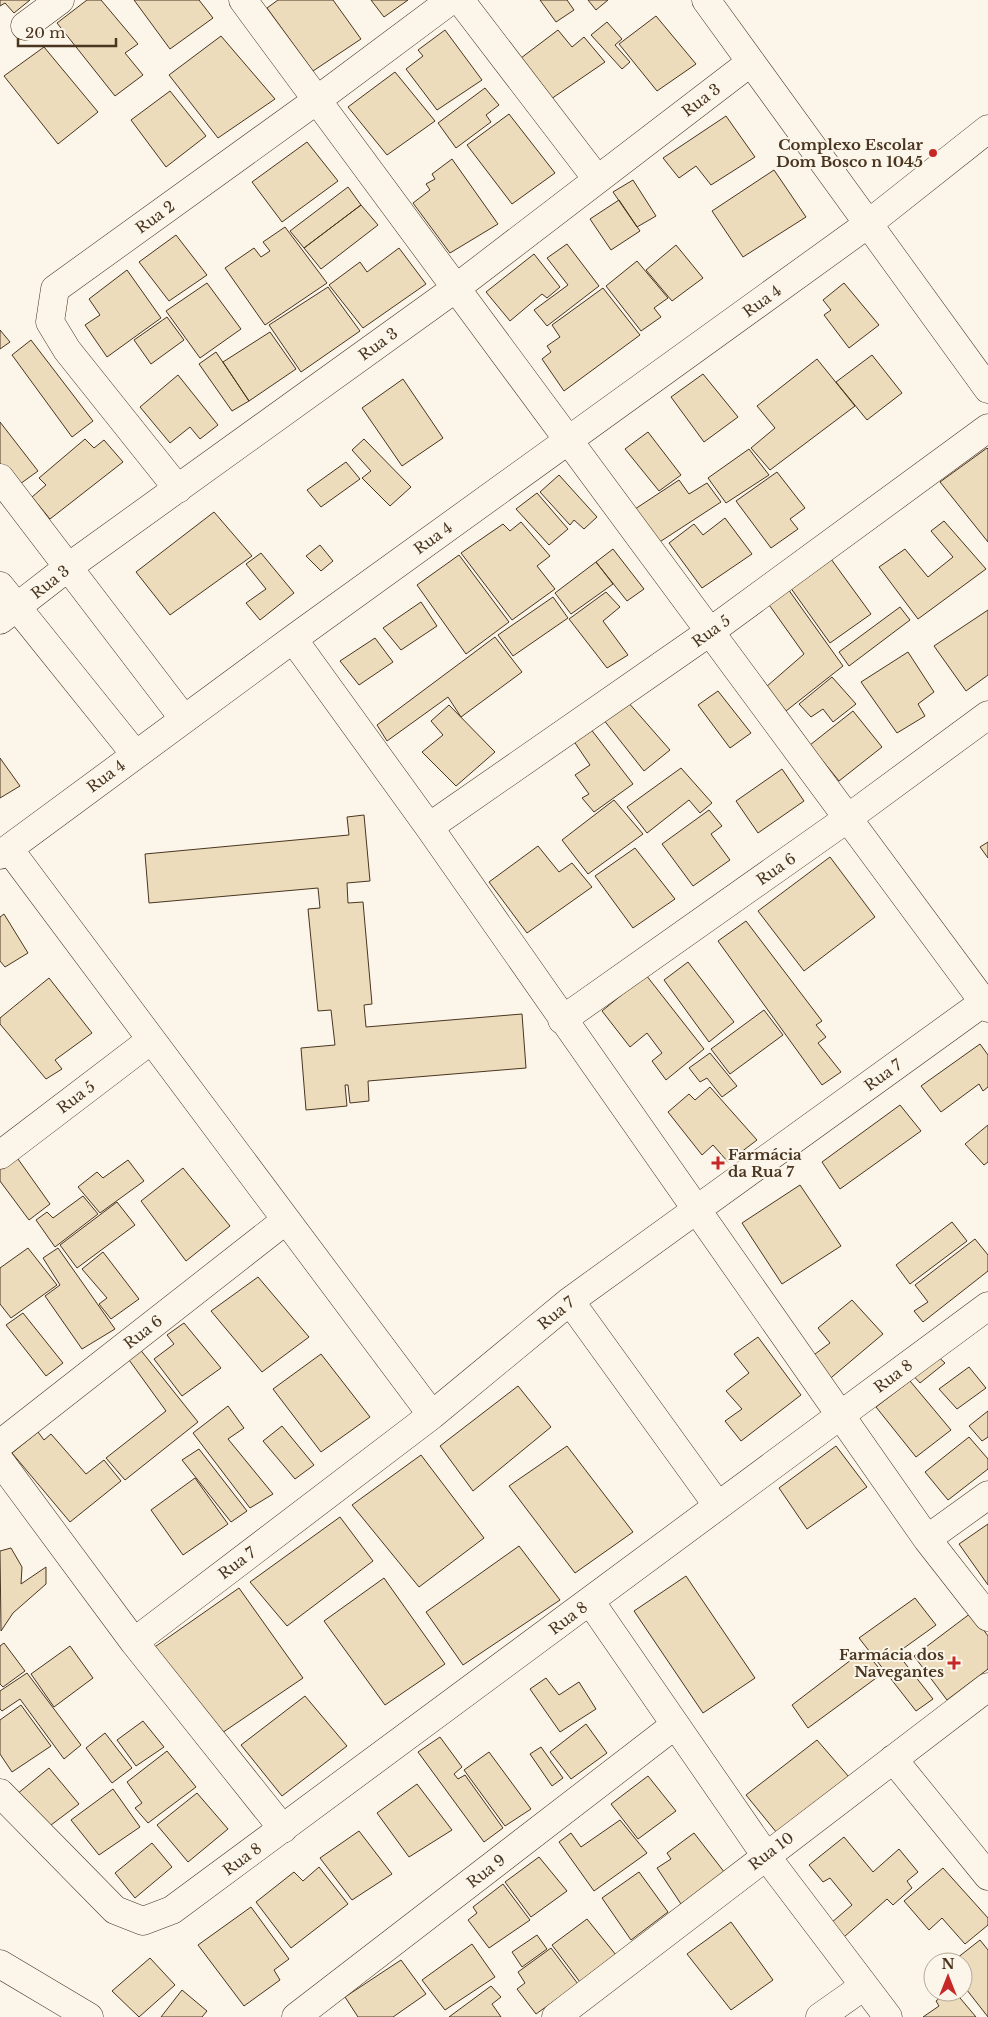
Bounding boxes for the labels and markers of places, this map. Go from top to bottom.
place label: Complexo Escolar Dom Bosco n 1045 [776,135,924,171]
marker: Complexo Escolar Dom Bosco n 1045 [927,147,939,159]
place label: Farmácia da Rua 7 [728,1145,802,1181]
marker: Farmácia da Rua 7 [712,1157,724,1169]
place label: Farmácia dos Navegantes [839,1645,944,1681]
marker: Farmácia dos Navegantes [948,1657,960,1669]

